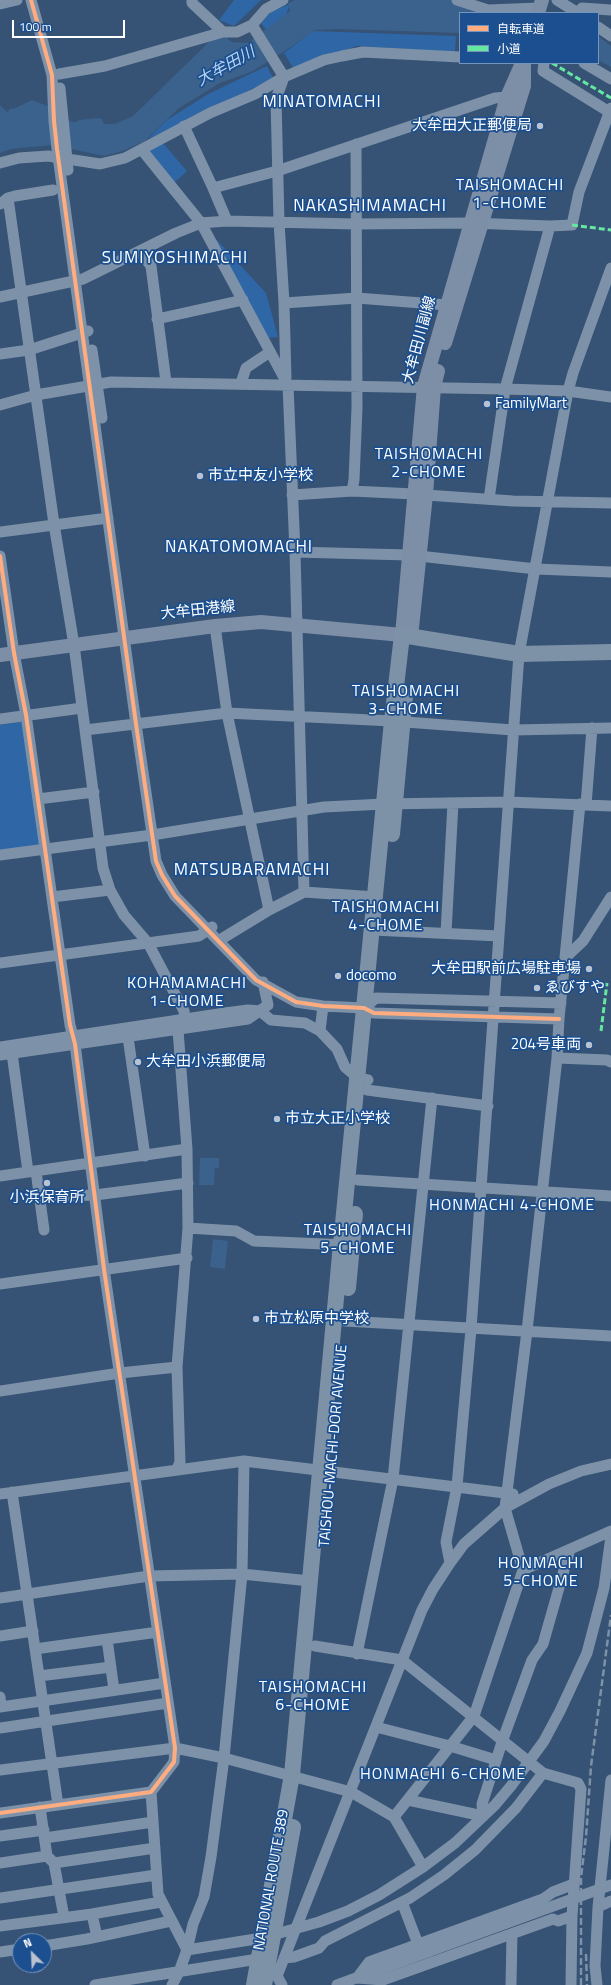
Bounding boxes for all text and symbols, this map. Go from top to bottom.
scale bar [14,12,127,38]
legend [459,12,599,64]
text: 100 m [19,17,52,36]
text: 自転車道 [497,19,545,38]
text: 小道 [497,39,521,58]
water label: 大牟田川 [193,43,259,91]
district label: MINATOMACHI [262,93,382,113]
place label: 大牟田大正郵便局 [412,117,532,135]
marker: 大牟田大正郵便局 [535,121,545,131]
district label: TAISHOMACHI 1-CHOME [456,176,564,214]
district label: NAKASHIMAMACHI [293,197,447,217]
district label: SUMIYOSHIMACHI [102,249,248,269]
street label: 大牟田川副線 [400,294,440,386]
place label: FamilyMart [495,395,567,413]
marker: FamilyMart [482,399,492,409]
district label: TAISHOMACHI 2-CHOME [375,445,483,483]
place label: 市立中友小学校 [208,467,313,485]
marker: 市立中友小学校 [195,471,205,481]
district label: NAKATOMOMACHI [165,538,313,558]
street label: 大牟田港線 [160,598,236,624]
district label: TAISHOMACHI 3-CHOME [352,682,460,720]
district label: MATSUBARAMACHI [174,861,330,881]
district label: TAISHOMACHI 4-CHOME [332,898,440,936]
place label: 大牟田駅前広場駐車場 [431,960,581,978]
marker: 大牟田駅前広場駐車場 [584,964,594,974]
place label: docomo [346,967,397,985]
marker: docomo [333,971,343,981]
district label: KOHAMAMACHI 1-CHOME [127,974,247,1012]
place label: ゑびすや [545,979,605,997]
marker: ゑびすや [532,983,542,993]
place label: 204号車両 [511,1036,581,1054]
marker: 204号車両 [584,1040,594,1050]
place label: 大牟田小浜郵便局 [146,1053,266,1071]
marker: 大牟田小浜郵便局 [133,1057,143,1067]
place label: 市立大正小学校 [285,1110,390,1128]
marker: 市立大正小学校 [272,1114,282,1124]
marker: 小浜保育所 [42,1178,52,1188]
place label: 小浜保育所 [10,1189,84,1207]
district label: HONMACHI 4-CHOME [429,1196,595,1216]
district label: TAISHOMACHI 5-CHOME [304,1221,412,1259]
place label: 市立松原中学校 [264,1310,369,1328]
marker: 市立松原中学校 [251,1314,261,1324]
street label: TAISHOU-MACHI-DORI AVENUE [316,1344,352,1548]
district label: HONMACHI 5-CHOME [498,1554,584,1592]
district label: TAISHOMACHI 6-CHOME [259,1678,367,1716]
district label: HONMACHI 6-CHOME [360,1765,526,1785]
street label: NATIONAL ROUTE 389 [251,1808,293,1952]
north arrow [12,1933,52,1973]
text: N [21,1934,34,1952]

